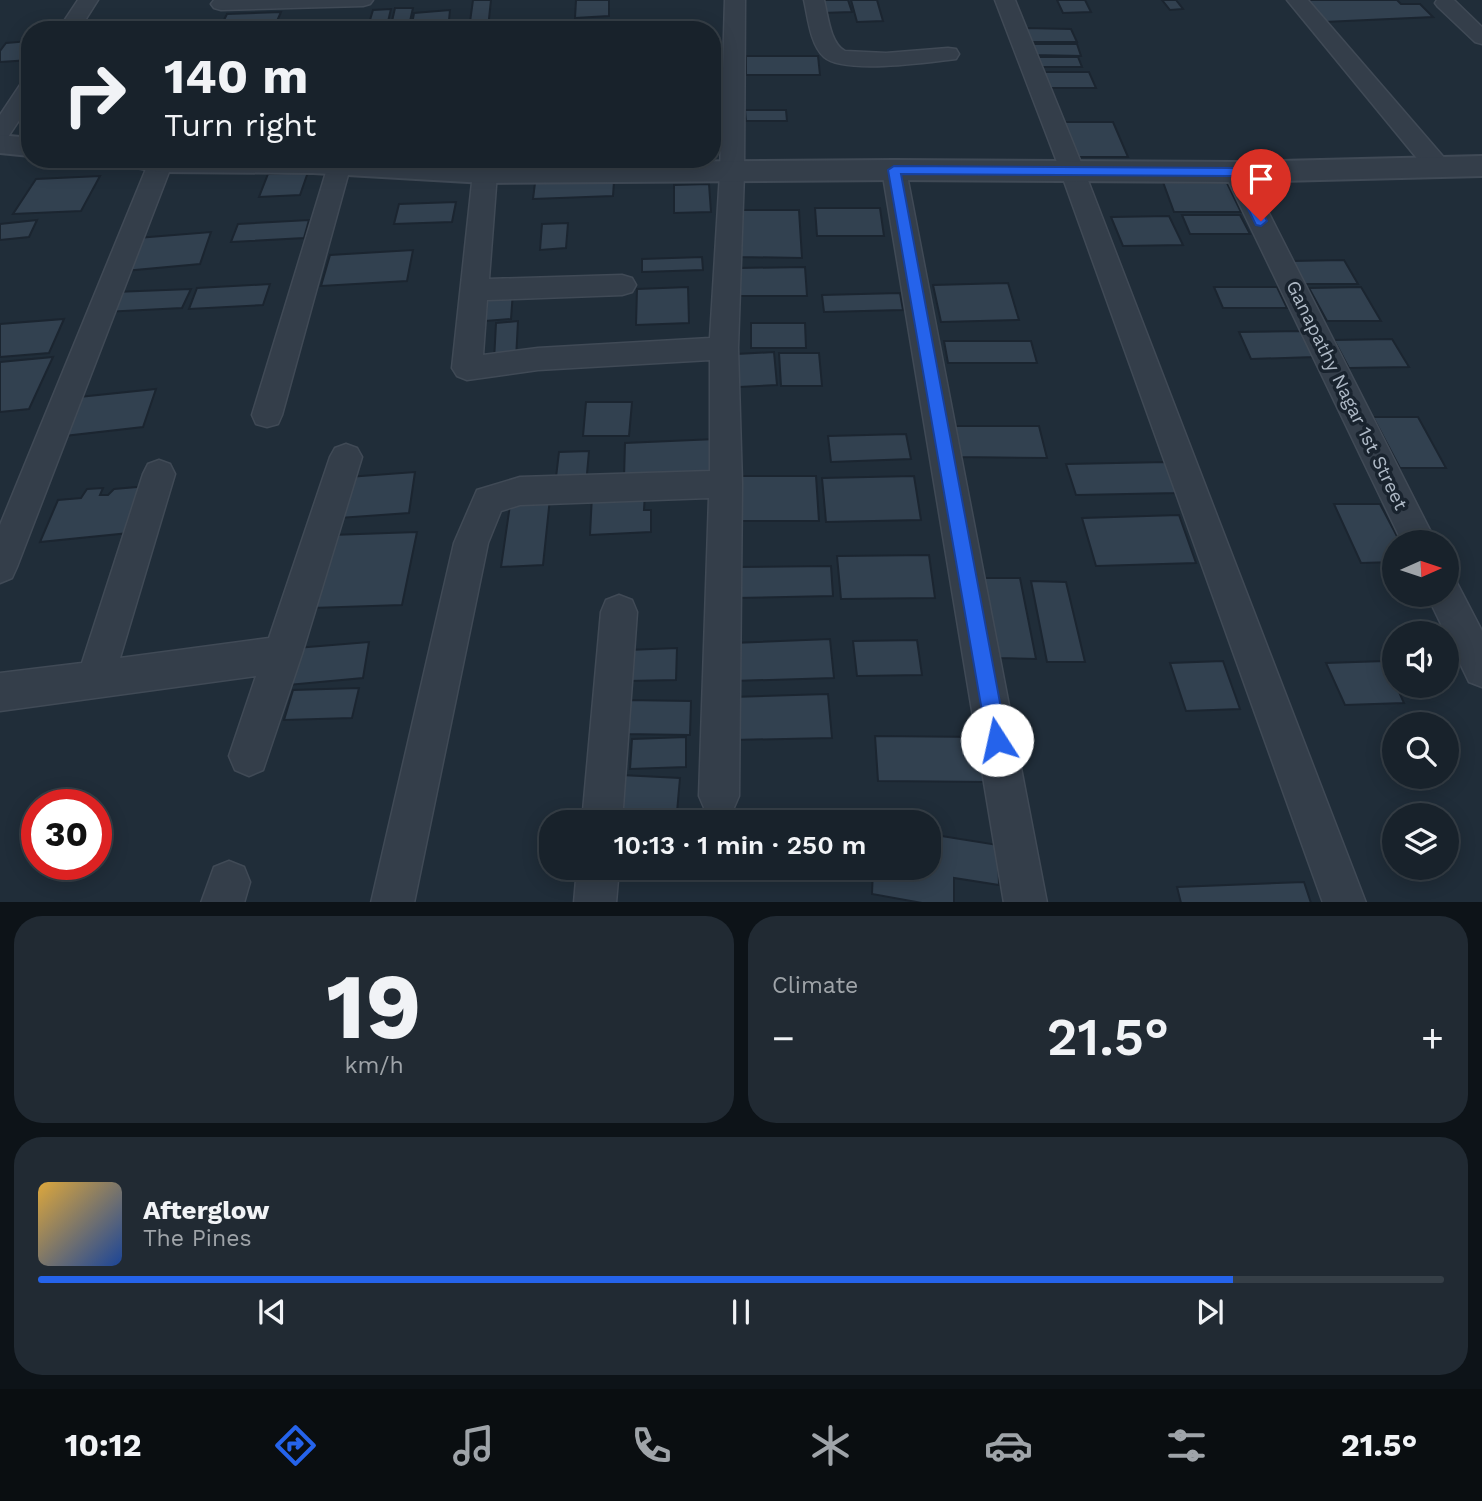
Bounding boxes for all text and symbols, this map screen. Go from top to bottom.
text: 140 m [164,47,308,105]
icon: right [49,49,140,140]
text: Turn right [164,106,316,144]
pin [1231,149,1291,221]
icon: arrive [1242,160,1280,198]
street label: Ganapathy Nagar 1st Street [1281,276,1413,514]
north arrow [1382,530,1460,607]
map controls [1382,530,1459,880]
button: sound [1382,621,1459,698]
position arrow [960,703,1034,777]
button: search [1382,712,1459,789]
speed limit sign: 30 [21,789,112,880]
button: layers [1382,803,1459,880]
text: 10:13 · 1 min · 250 m [614,830,866,860]
text: 19 [326,953,422,1060]
text: Climate [772,972,858,999]
text: 21.5° [1047,1007,1169,1068]
text: − [772,1016,795,1060]
text: + [1421,1016,1444,1060]
text: km/h [344,1052,404,1079]
text: Afterglow [143,1195,269,1225]
text: The Pines [143,1225,252,1252]
icon: previous [253,1293,291,1331]
icon: pause [722,1293,760,1331]
icon: next [1191,1293,1229,1331]
icon: directions [271,1421,320,1470]
icon: music [449,1421,498,1470]
icon: phone [627,1421,676,1470]
icon: climate [806,1421,855,1470]
icon: car [984,1421,1033,1470]
icon: filters [1162,1421,1211,1470]
text: 10:12 [65,1426,142,1464]
text: 21.5° [1341,1426,1417,1464]

